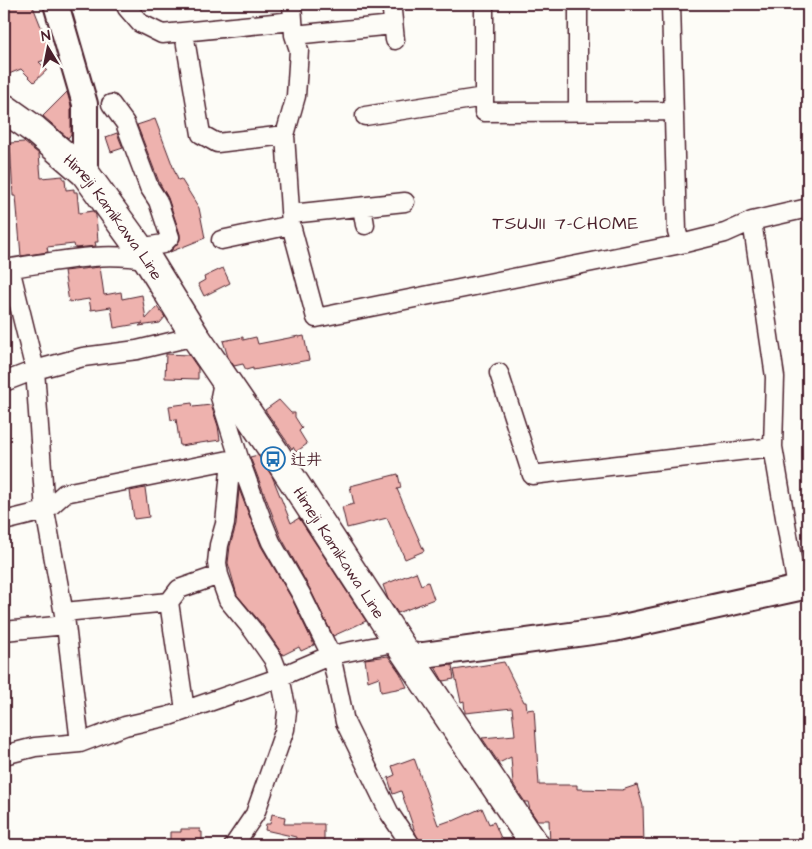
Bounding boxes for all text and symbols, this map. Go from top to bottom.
north arrow [22,22,72,72]
text: N [40,26,52,47]
street label: Himeji Kamikawa Line [59,149,168,285]
district label: TSUJII 7-CHOME [493,211,639,236]
bus stop icon: 辻井 [260,446,286,472]
place label: 辻井 [290,449,322,471]
street label: Himeji Kamikawa Line [288,483,390,623]

